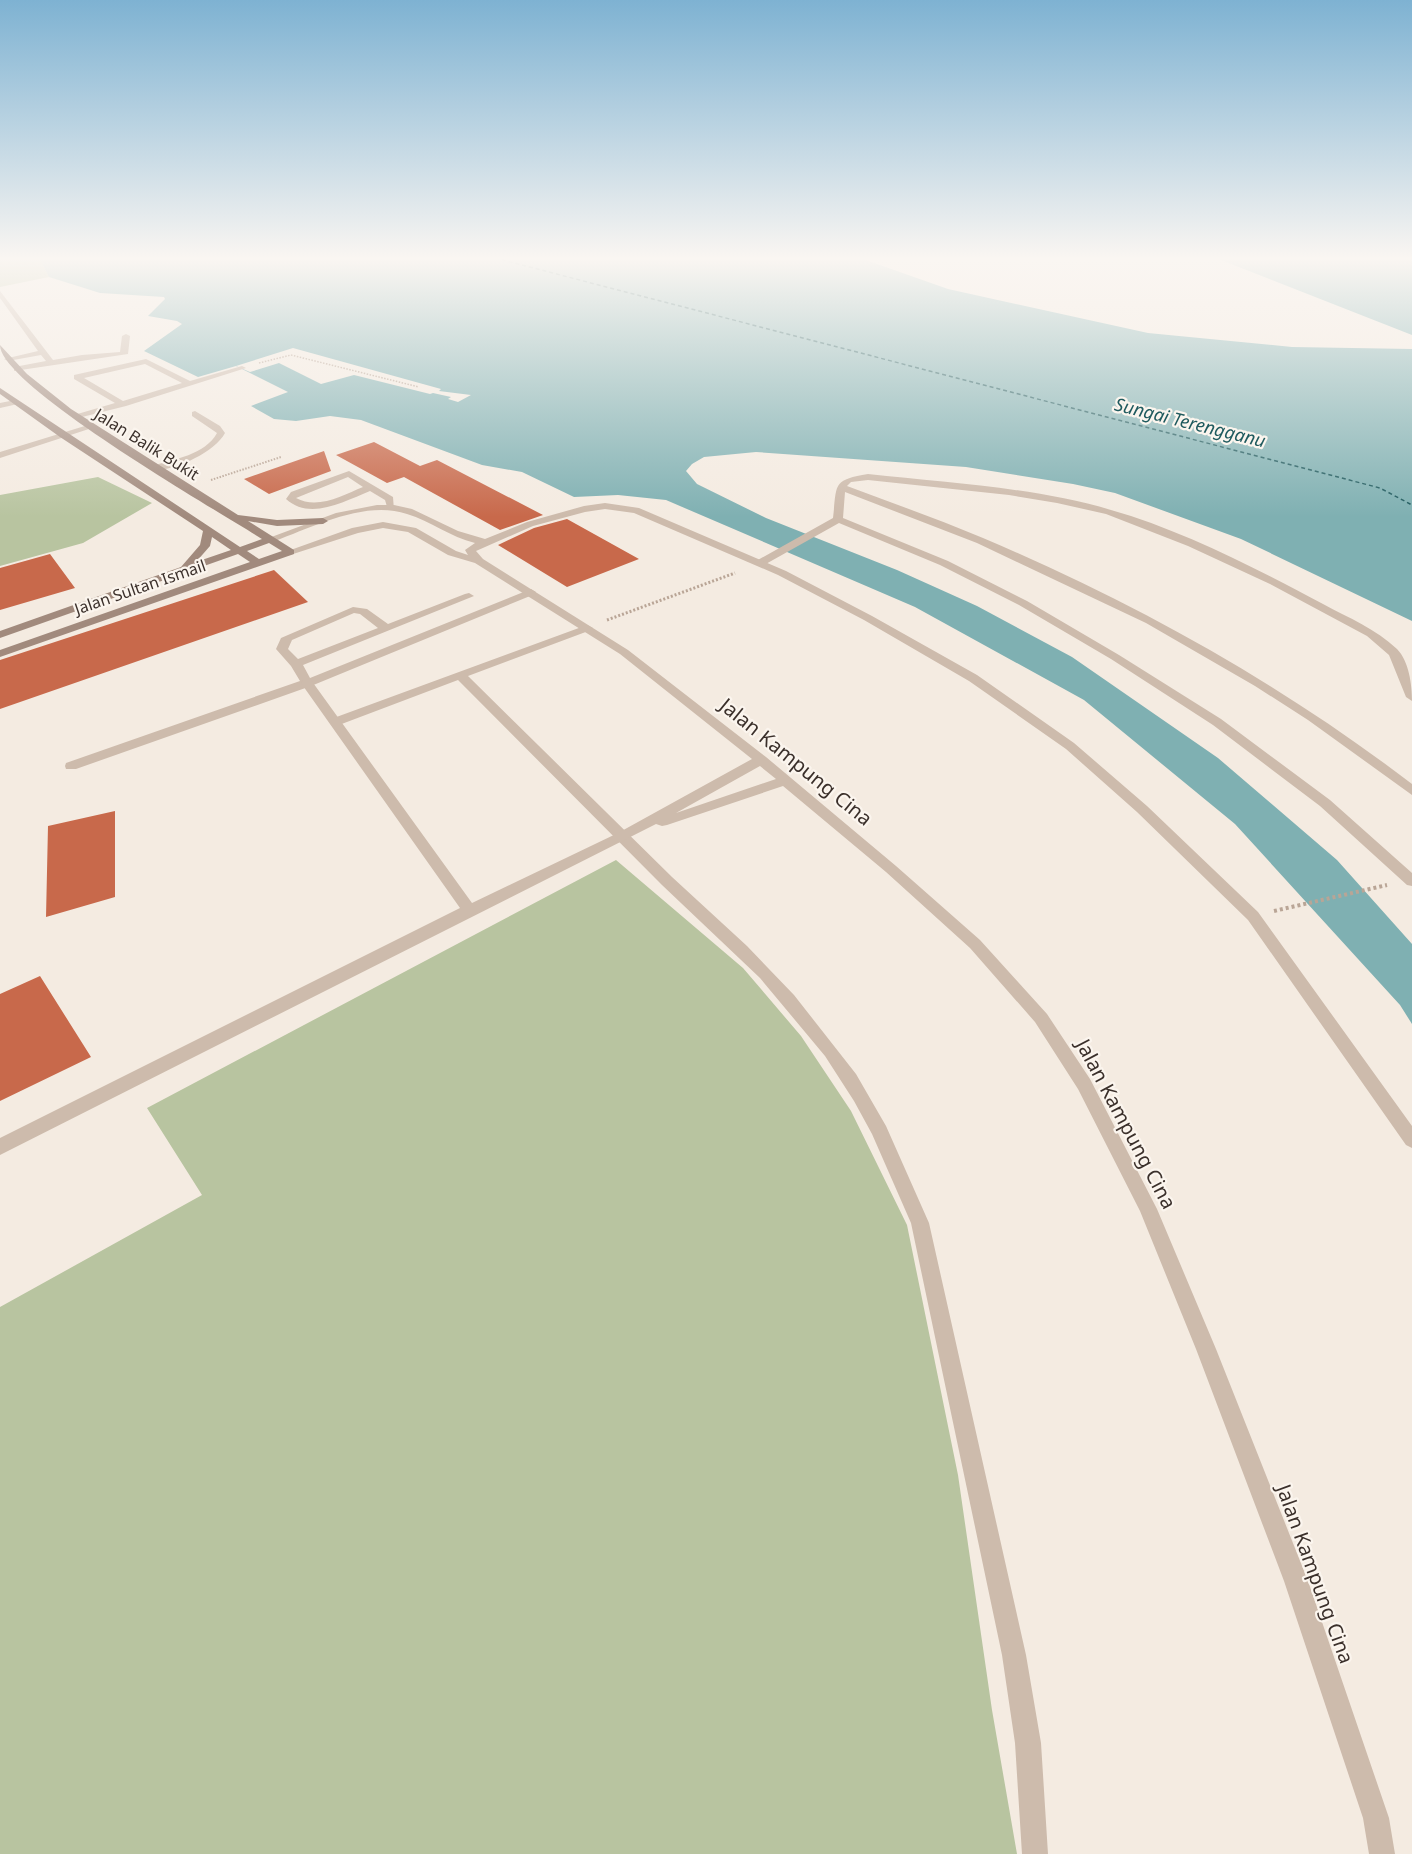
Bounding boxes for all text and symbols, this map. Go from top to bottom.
water label: Sungai Terengganu [1112,392,1268,452]
street label: Jalan Balik Bukit [89,402,204,485]
street label: Jalan Sultan Ismail [70,554,209,620]
street label: Jalan Kampung Cina [713,690,878,832]
street label: Jalan Kampung Cina [1069,1032,1183,1213]
street label: Jalan Kampung Cina [1270,1479,1360,1667]

